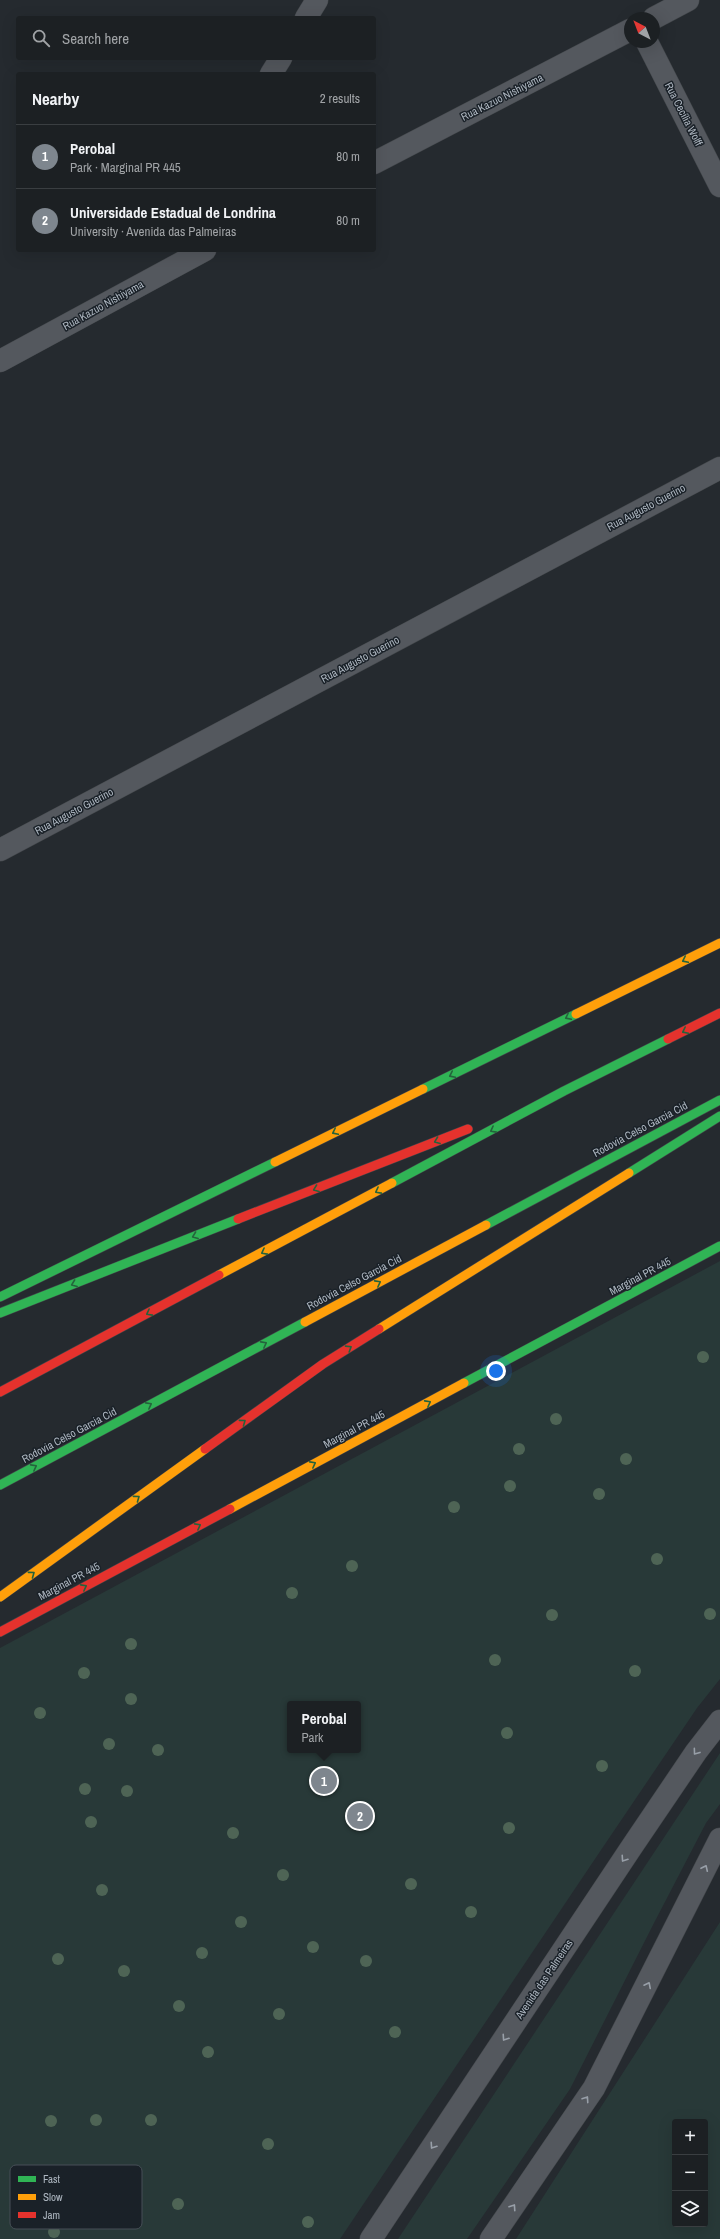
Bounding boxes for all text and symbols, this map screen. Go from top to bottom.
north arrow [624,12,660,48]
search box [16,16,376,60]
icon: search [30,27,52,49]
text: Search here [62,28,129,49]
street label: Rua Kazuo Nishiyama [459,70,545,124]
street label: Rua Cecília Wolff [662,80,706,148]
text: Nearby [32,87,79,110]
text: 2 results [320,90,360,107]
text: Perobal [70,138,115,159]
text: 1 [42,148,48,165]
text: 80 m [336,148,360,165]
text: Park · Marginal PR 445 [70,159,181,176]
text: Universidade Estadual de Londrina [70,202,276,223]
text: 2 [42,212,48,229]
text: 80 m [336,212,360,229]
text: University · Avenida das Palmeiras [70,223,236,240]
street label: Rua Kazuo Nishiyama [60,277,146,333]
street label: Rua Augusto Guerino [604,480,688,534]
street label: Rua Augusto Guerino [318,632,402,686]
street label: Rua Augusto Guerino [32,784,116,838]
one-way arrow [682,955,689,963]
one-way arrow [565,1012,573,1020]
one-way arrow [682,1026,689,1034]
one-way arrow [448,1070,456,1078]
street label: Rodovia Celso Garcia Cid [590,1098,690,1160]
one-way arrow [490,1125,497,1132]
one-way arrow [332,1127,339,1135]
one-way arrow [433,1137,440,1145]
one-way arrow [312,1184,319,1192]
one-way arrow [375,1186,382,1193]
one-way arrow [191,1232,198,1240]
one-way arrow [260,1247,268,1255]
street label: Rodovia Celso Garcia Cid [304,1251,404,1313]
street label: Marginal PR 445 [607,1254,673,1298]
one-way arrow [70,1279,77,1287]
one-way arrow [374,1280,381,1287]
one-way arrow [146,1308,153,1316]
one-way arrow [259,1341,267,1349]
one-way arrow [345,1345,352,1352]
your location [486,1361,506,1381]
one-way arrow [423,1400,431,1408]
one-way arrow [145,1403,152,1410]
street label: Rodovia Celso Garcia Cid [19,1404,119,1466]
street label: Marginal PR 445 [321,1407,387,1451]
one-way arrow [238,1420,245,1427]
one-way arrow [309,1462,316,1469]
one-way arrow [30,1464,38,1471]
one-way arrow [133,1495,140,1503]
one-way arrow [194,1523,202,1530]
street label: Marginal PR 445 [36,1559,102,1603]
one-way arrow [27,1572,34,1579]
one-way arrow [80,1584,87,1592]
popup [287,1701,361,1753]
text: Perobal [301,1708,347,1729]
text: Park [301,1729,323,1746]
one-way arrow [694,1747,701,1754]
pin: 1 [311,1766,337,1796]
pin: 2 [347,1801,373,1831]
one-way arrow [621,1855,628,1862]
one-way arrow [700,1865,708,1872]
street label: Avenida das Palmeiras [512,1936,576,2022]
one-way arrow [643,1982,650,1989]
one-way arrow [503,2033,510,2040]
one-way arrow [581,2096,589,2103]
map controls [672,2119,708,2227]
button: + [672,2119,708,2155]
one-way arrow [430,2142,438,2149]
button: − [672,2155,708,2191]
legend [10,2165,142,2229]
text: Fast [43,2172,61,2186]
text: Slow [43,2190,63,2204]
button: layers [672,2191,708,2227]
one-way arrow [508,2204,516,2211]
text: Jam [43,2208,60,2222]

